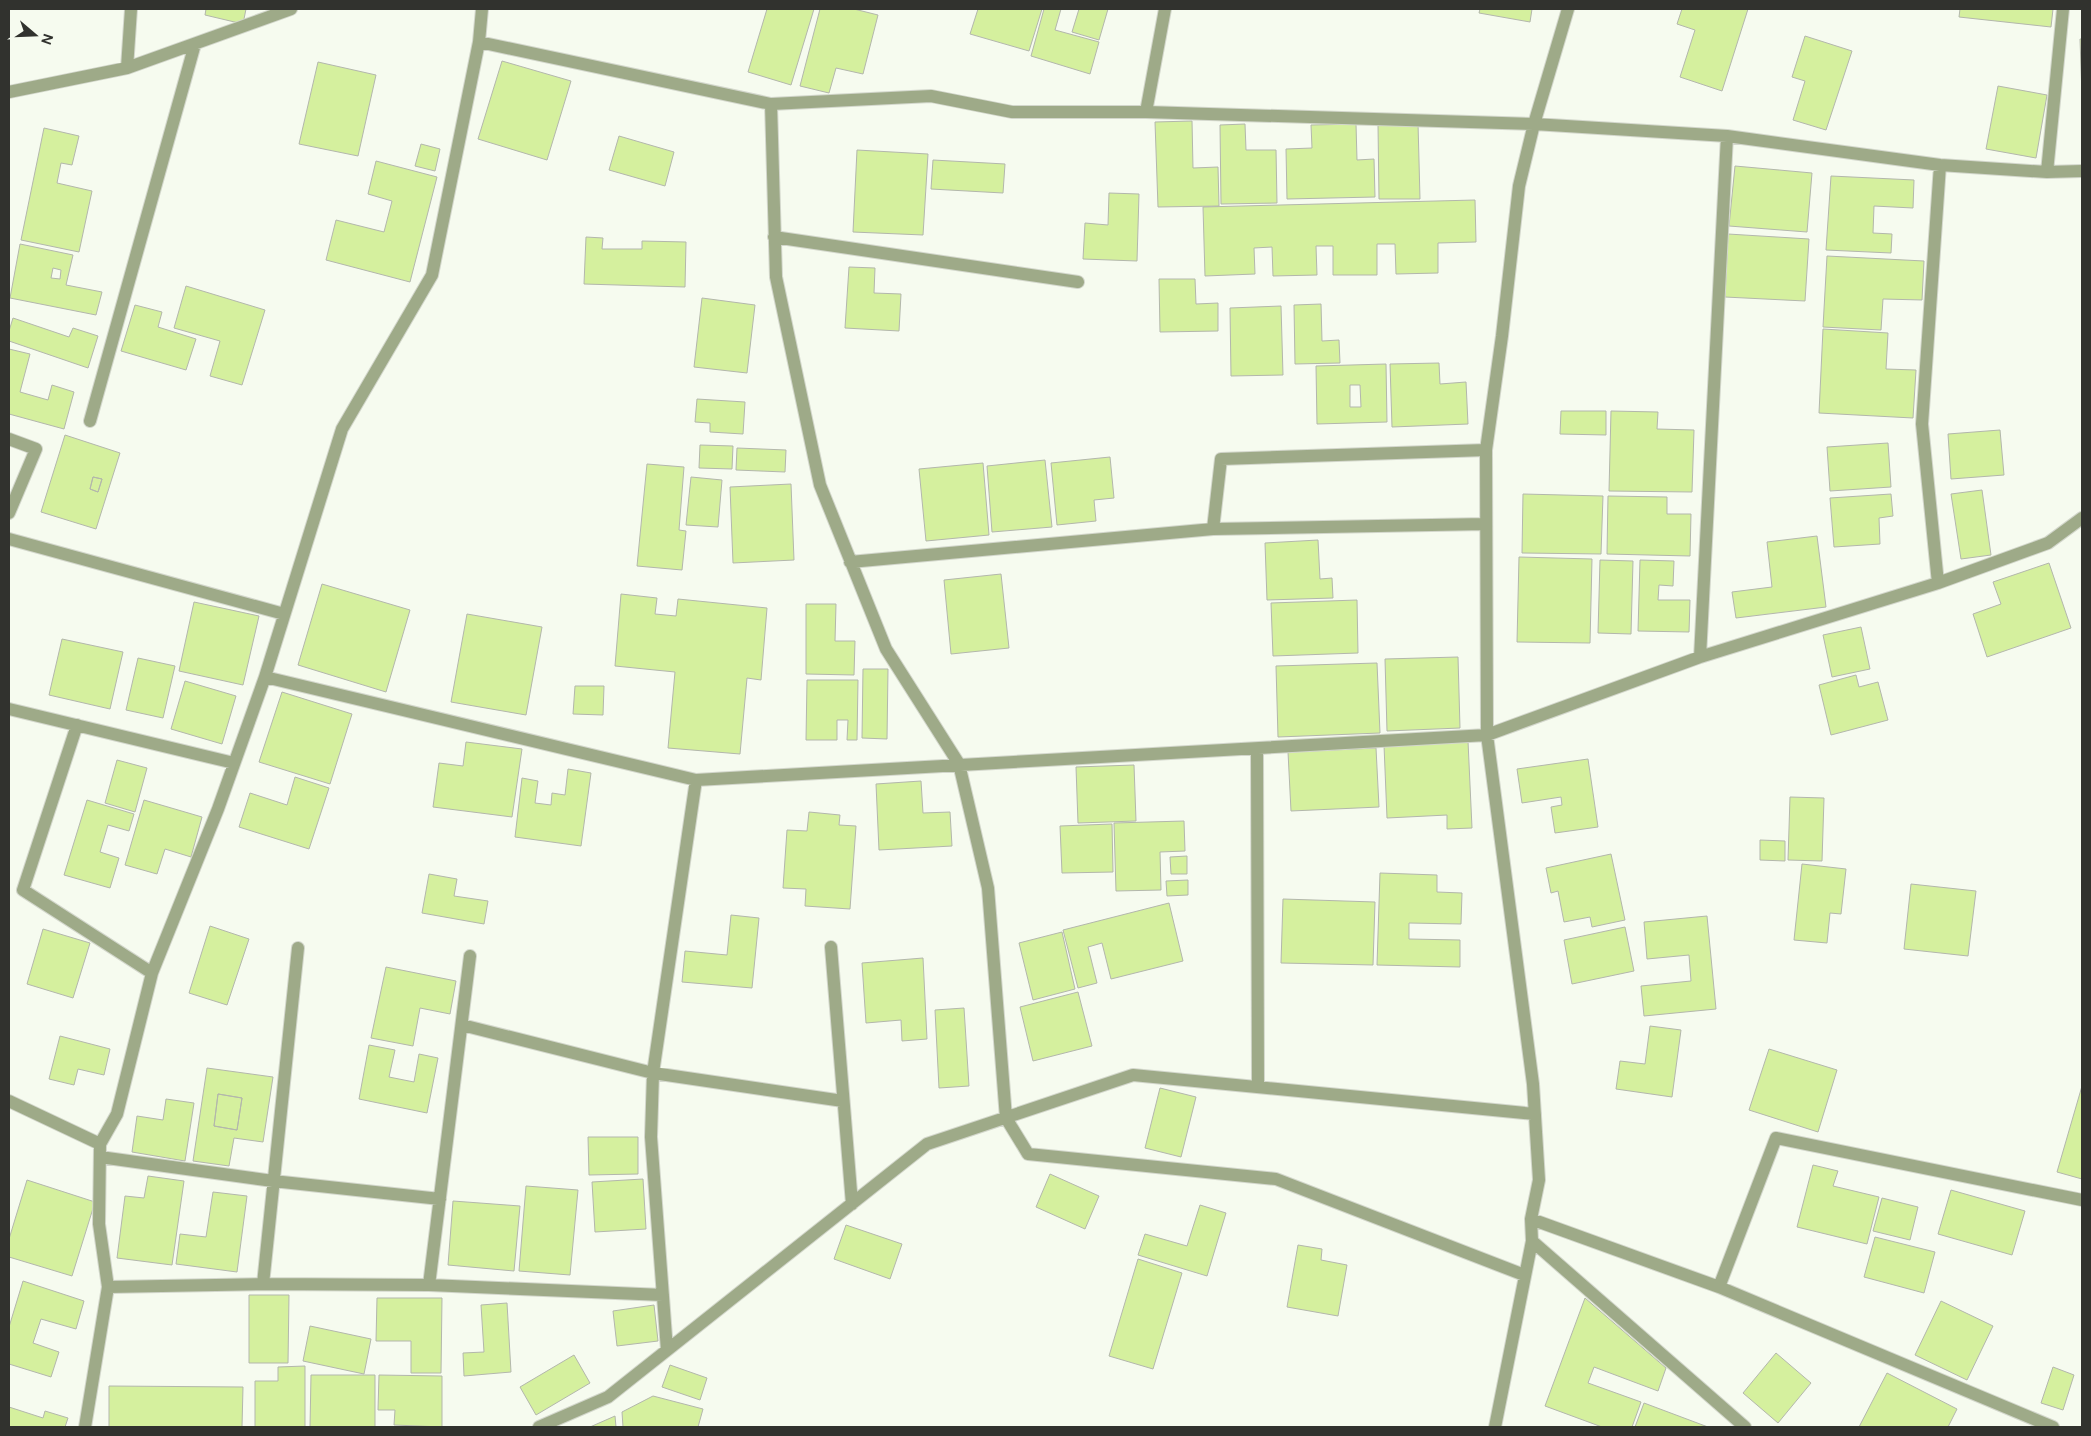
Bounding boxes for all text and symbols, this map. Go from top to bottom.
north arrow [10,10,60,60]
text: N [37,31,57,47]

